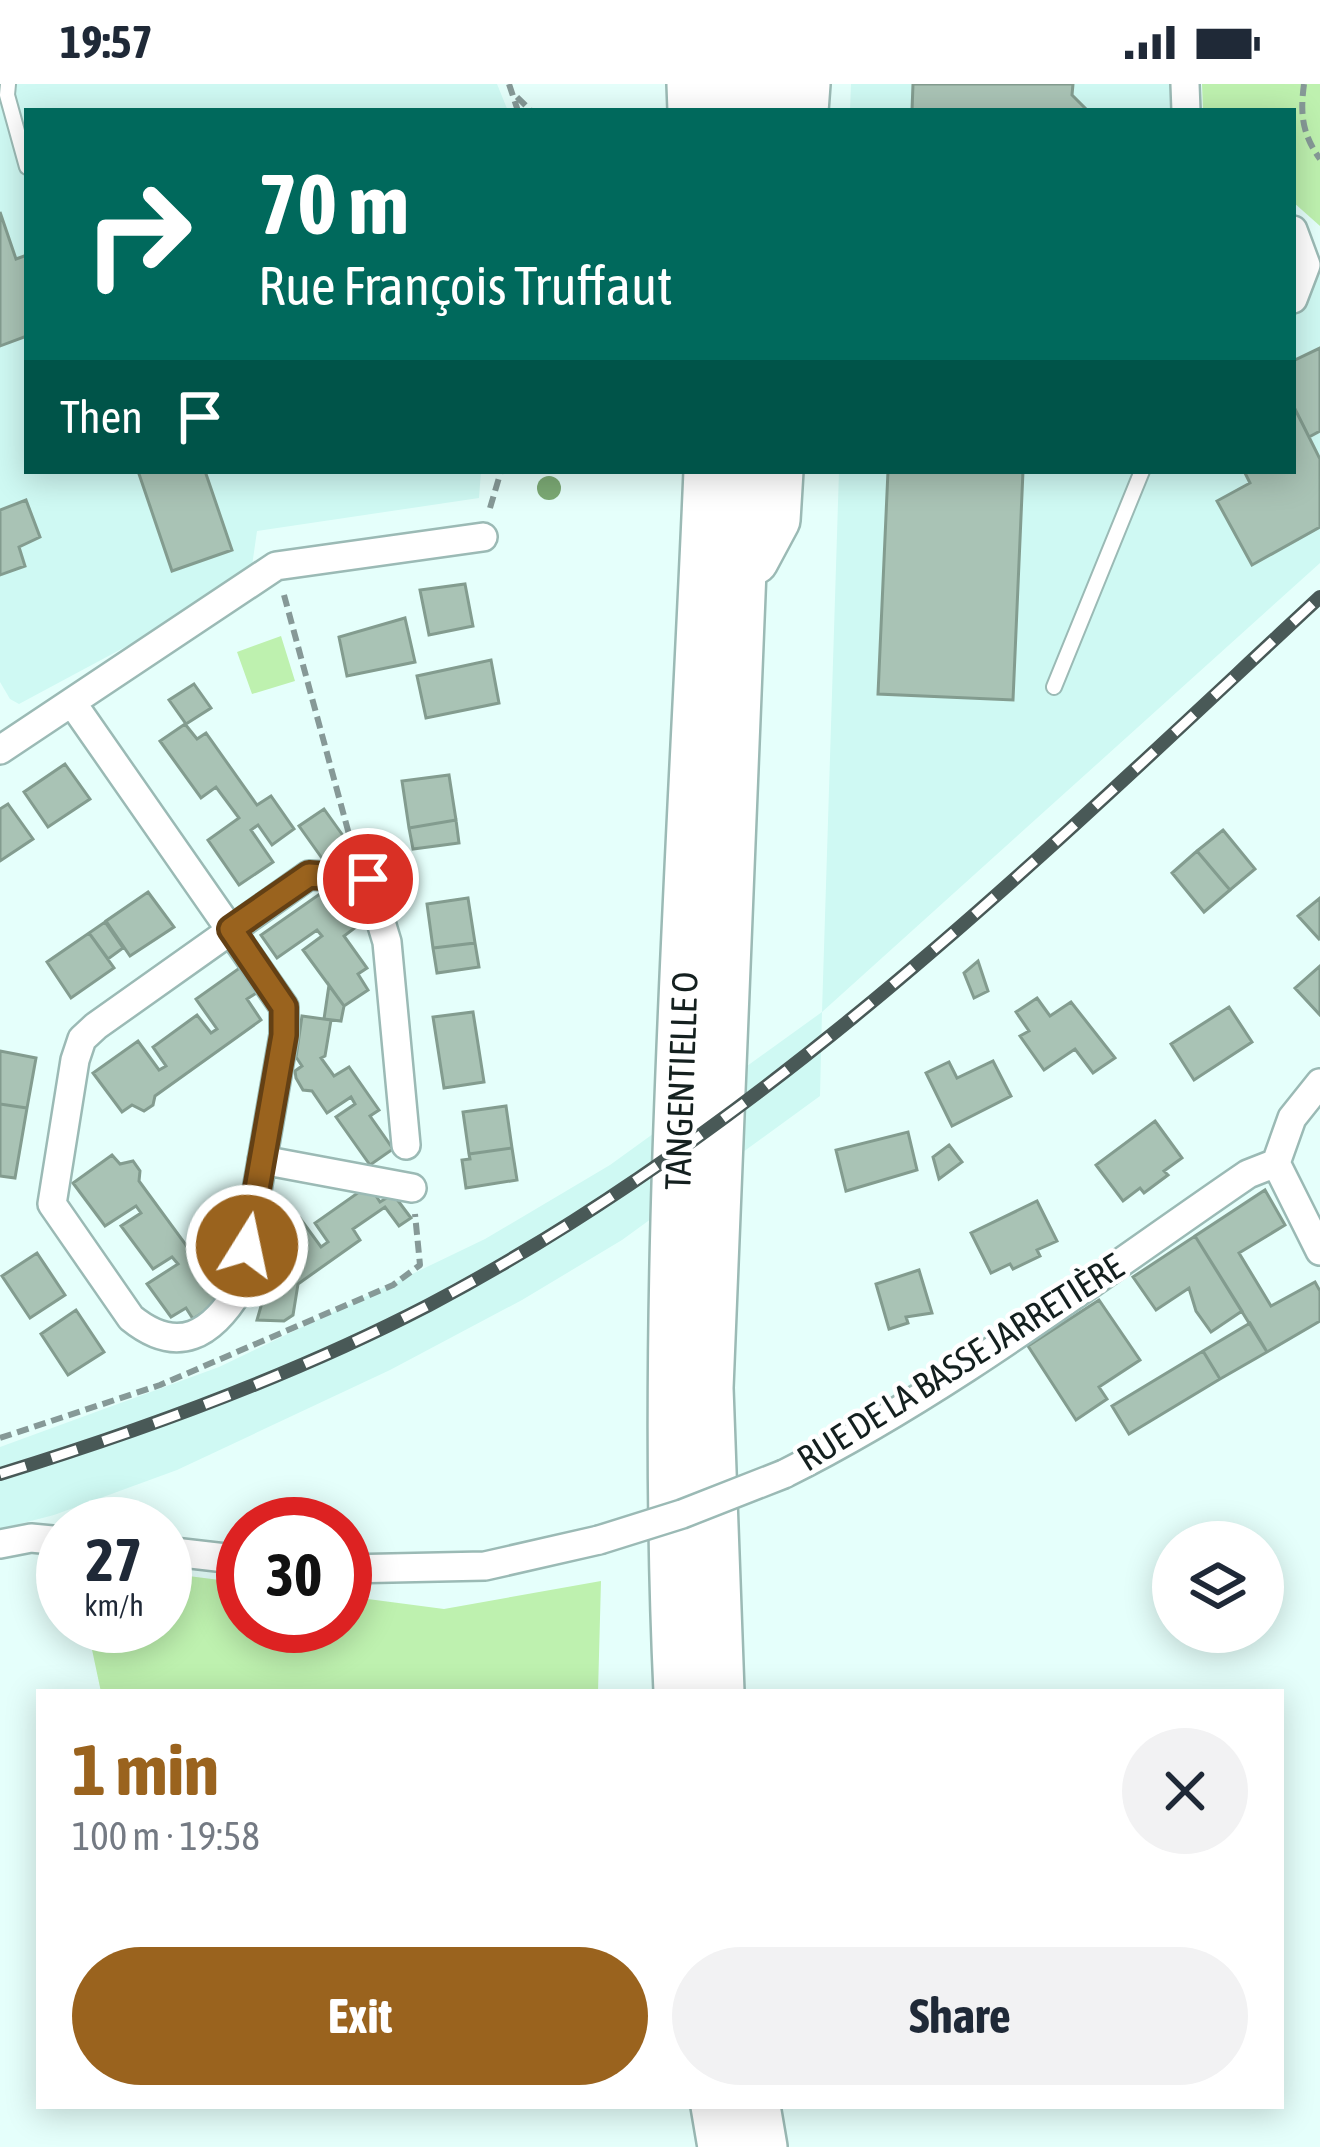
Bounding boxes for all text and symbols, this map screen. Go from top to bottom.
text: 19:57 [60,16,153,68]
icon: right [60,156,216,312]
text: 70 m [258,156,409,252]
text: Rue François Truffaut [258,255,673,316]
icon: arrive [167,384,233,450]
text: Then [60,391,143,443]
pin [317,828,419,930]
icon: arrive [335,846,401,912]
street label: TANGENTIELLE O [656,971,706,1191]
position arrow [184,1183,310,1309]
street label: RUE DE LA BASSE JARRETIÈRE [790,1245,1130,1479]
speed limit sign: 30 [216,1497,372,1653]
map controls [1152,1521,1284,1653]
button: layers [1152,1521,1284,1653]
text: 27 [86,1525,142,1594]
text: km/h [84,1588,144,1622]
text: 1 min [72,1728,219,1810]
button: close [1122,1728,1248,1854]
text: 100 m · 19:58 [72,1814,260,1858]
button: Exit [72,1947,648,2085]
button: Share [672,1947,1248,2085]

